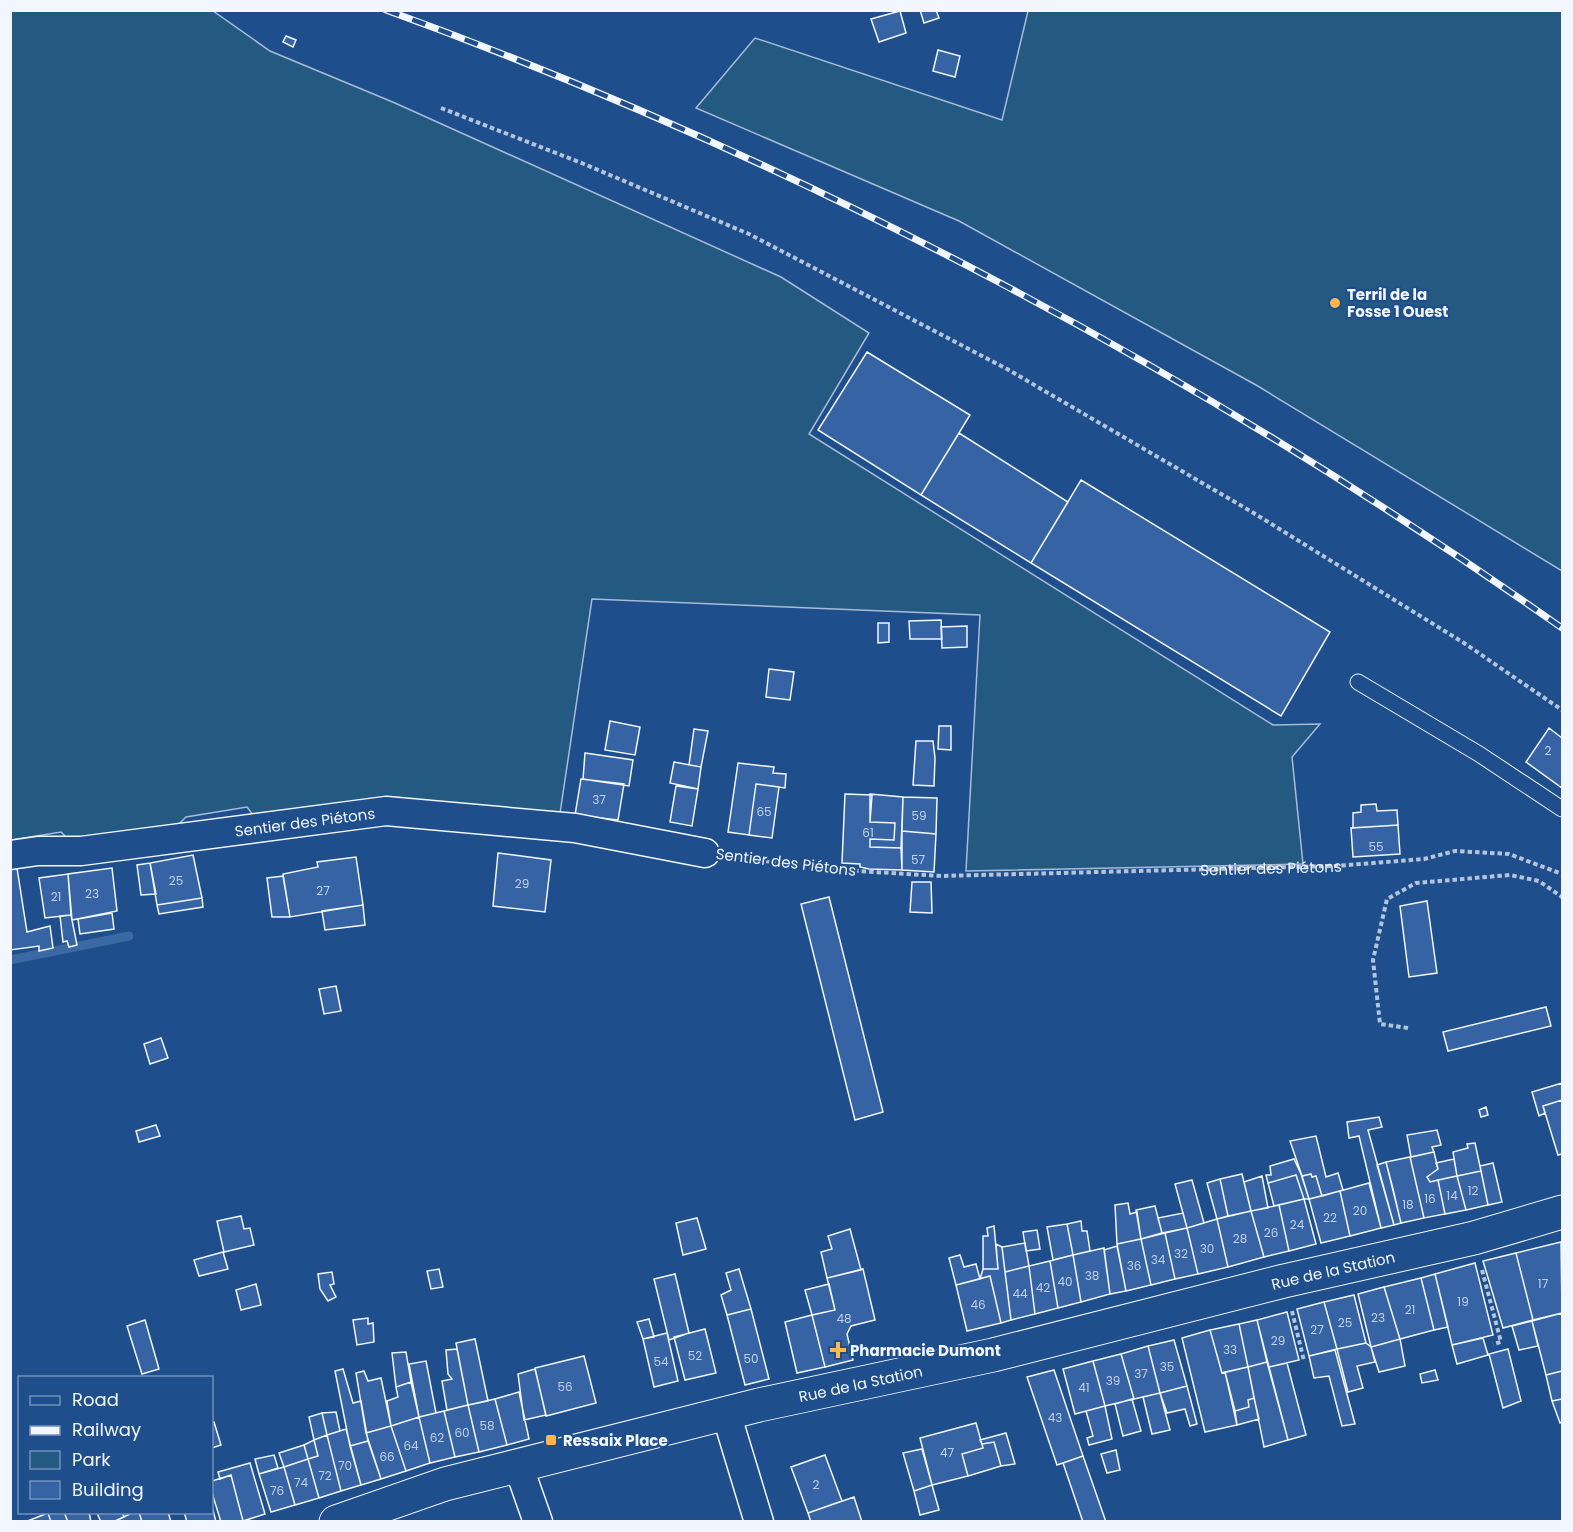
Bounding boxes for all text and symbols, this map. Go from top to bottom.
place label: Terril de la Fosse 1 Ouest [1347,284,1448,322]
marker: Terril de la Fosse 1 Ouest [1328,296,1342,310]
house number: 2 [1545,742,1552,759]
house number: 37 [592,791,606,808]
street label: Sentier des Piétons [233,802,376,841]
house number: 65 [756,803,772,820]
house number: 59 [911,807,927,824]
house number: 61 [862,824,874,841]
house number: 55 [1368,838,1384,855]
street label: Sentier des Piétons [715,843,858,881]
house number: 57 [911,851,925,868]
street label: Sentier des Piétons [1200,855,1343,880]
house number: 25 [169,872,183,889]
house number: 29 [515,875,529,892]
house number: 27 [316,882,330,899]
house number: 23 [85,885,99,902]
house number: 21 [51,888,61,905]
house number: 12 [1468,1182,1478,1199]
house number: 14 [1446,1187,1458,1204]
house number: 16 [1424,1190,1436,1207]
house number: 18 [1402,1196,1414,1213]
house number: 20 [1353,1202,1367,1219]
house number: 22 [1323,1209,1337,1226]
house number: 24 [1290,1216,1305,1233]
house number: 26 [1264,1224,1278,1241]
house number: 28 [1233,1230,1247,1247]
house number: 30 [1200,1240,1214,1257]
house number: 32 [1174,1245,1188,1262]
street label: Rue de la Station [1269,1246,1397,1294]
house number: 34 [1151,1251,1166,1268]
house number: 36 [1127,1257,1141,1274]
house number: 38 [1085,1267,1099,1284]
house number: 40 [1057,1273,1073,1290]
house number: 17 [1538,1275,1549,1292]
house number: 42 [1036,1279,1050,1296]
house number: 44 [1012,1285,1028,1302]
house number: 19 [1457,1293,1469,1310]
house number: 46 [970,1296,986,1313]
house number: 21 [1405,1301,1415,1318]
house number: 23 [1371,1309,1385,1326]
house number: 48 [836,1310,852,1327]
house number: 25 [1338,1314,1352,1331]
house number: 27 [1310,1321,1324,1338]
house number: 29 [1271,1332,1285,1349]
place label: Pharmacie Dumont [850,1340,1001,1361]
house number: 33 [1223,1341,1237,1358]
marker: Pharmacie Dumont [831,1343,845,1357]
house number: 52 [688,1347,702,1364]
house number: 50 [743,1350,759,1367]
house number: 54 [653,1353,669,1370]
house number: 35 [1160,1358,1174,1375]
street label: Rue de la Station [797,1360,924,1407]
house number: 37 [1134,1365,1148,1382]
house number: 39 [1106,1372,1120,1389]
legend [18,1376,213,1514]
house number: 56 [557,1378,573,1395]
house number: 41 [1078,1379,1090,1396]
text: Road [72,1387,119,1412]
house number: 43 [1048,1409,1062,1426]
text: Railway [72,1417,141,1442]
house number: 58 [479,1417,495,1434]
house number: 60 [454,1424,470,1441]
house number: 62 [430,1429,444,1446]
place label: Ressaix Place [563,1430,668,1451]
marker: Ressaix Place [544,1433,558,1447]
house number: 64 [403,1437,419,1454]
house number: 47 [940,1444,954,1461]
text: Park [72,1447,111,1472]
house number: 66 [379,1448,395,1465]
house number: 70 [338,1457,352,1474]
house number: 72 [318,1467,332,1484]
house number: 74 [294,1474,308,1491]
house number: 2 [813,1476,820,1493]
text: Building [72,1477,144,1502]
house number: 76 [270,1482,284,1499]

